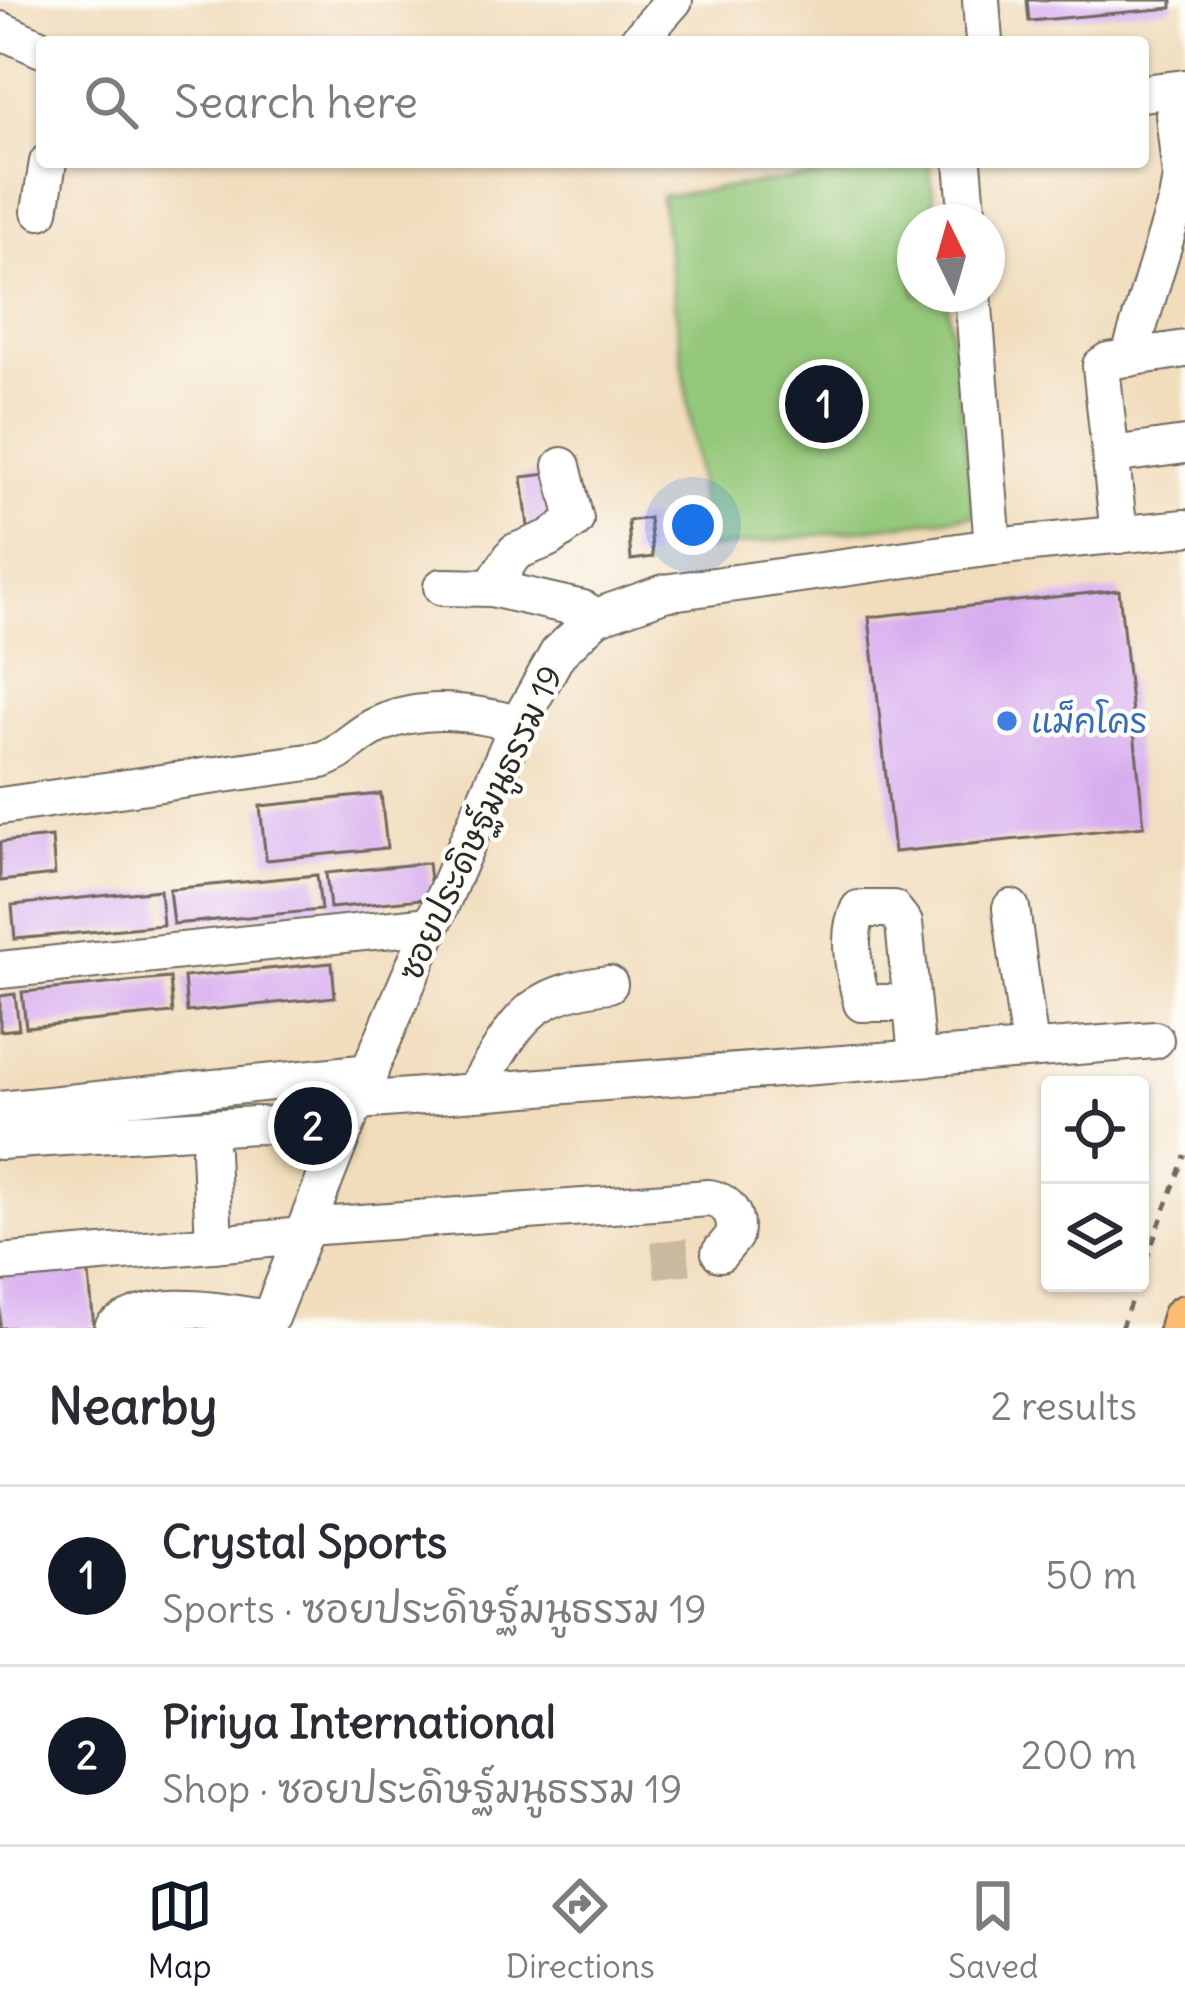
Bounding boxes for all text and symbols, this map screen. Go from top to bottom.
search box [36,36,1149,168]
icon: search [78,69,144,135]
text: Search here [174,74,418,130]
north arrow [897,204,1005,312]
pin: 1 [785,359,863,449]
your location [663,495,723,555]
street label: ซอยประดิษฐ์มนูธรรม 19 [389,659,575,989]
place label: แม็คโคร [1031,699,1147,742]
marker: แม็คโคร [994,708,1020,734]
map controls [1041,1076,1149,1292]
button: locate [1041,1076,1149,1184]
pin: 2 [274,1081,352,1171]
button: layers [1041,1184,1149,1292]
text: Nearby [48,1374,217,1438]
text: 2 results [990,1382,1137,1431]
text: Crystal Sports [162,1514,447,1570]
text: 1 [79,1551,95,1600]
text: 50 m [1045,1551,1137,1600]
text: Sports · ซอยประดิษฐ์มนูธรรม 19 [162,1585,707,1634]
text: Piriya International [162,1694,556,1750]
text: 2 [76,1731,98,1780]
text: 200 m [1021,1731,1137,1780]
text: Shop · ซอยประดิษฐ์มนูธรรม 19 [162,1765,683,1814]
tab: Map [147,1873,213,1987]
tab: Directions [506,1873,655,1987]
tab: Saved [948,1873,1038,1987]

